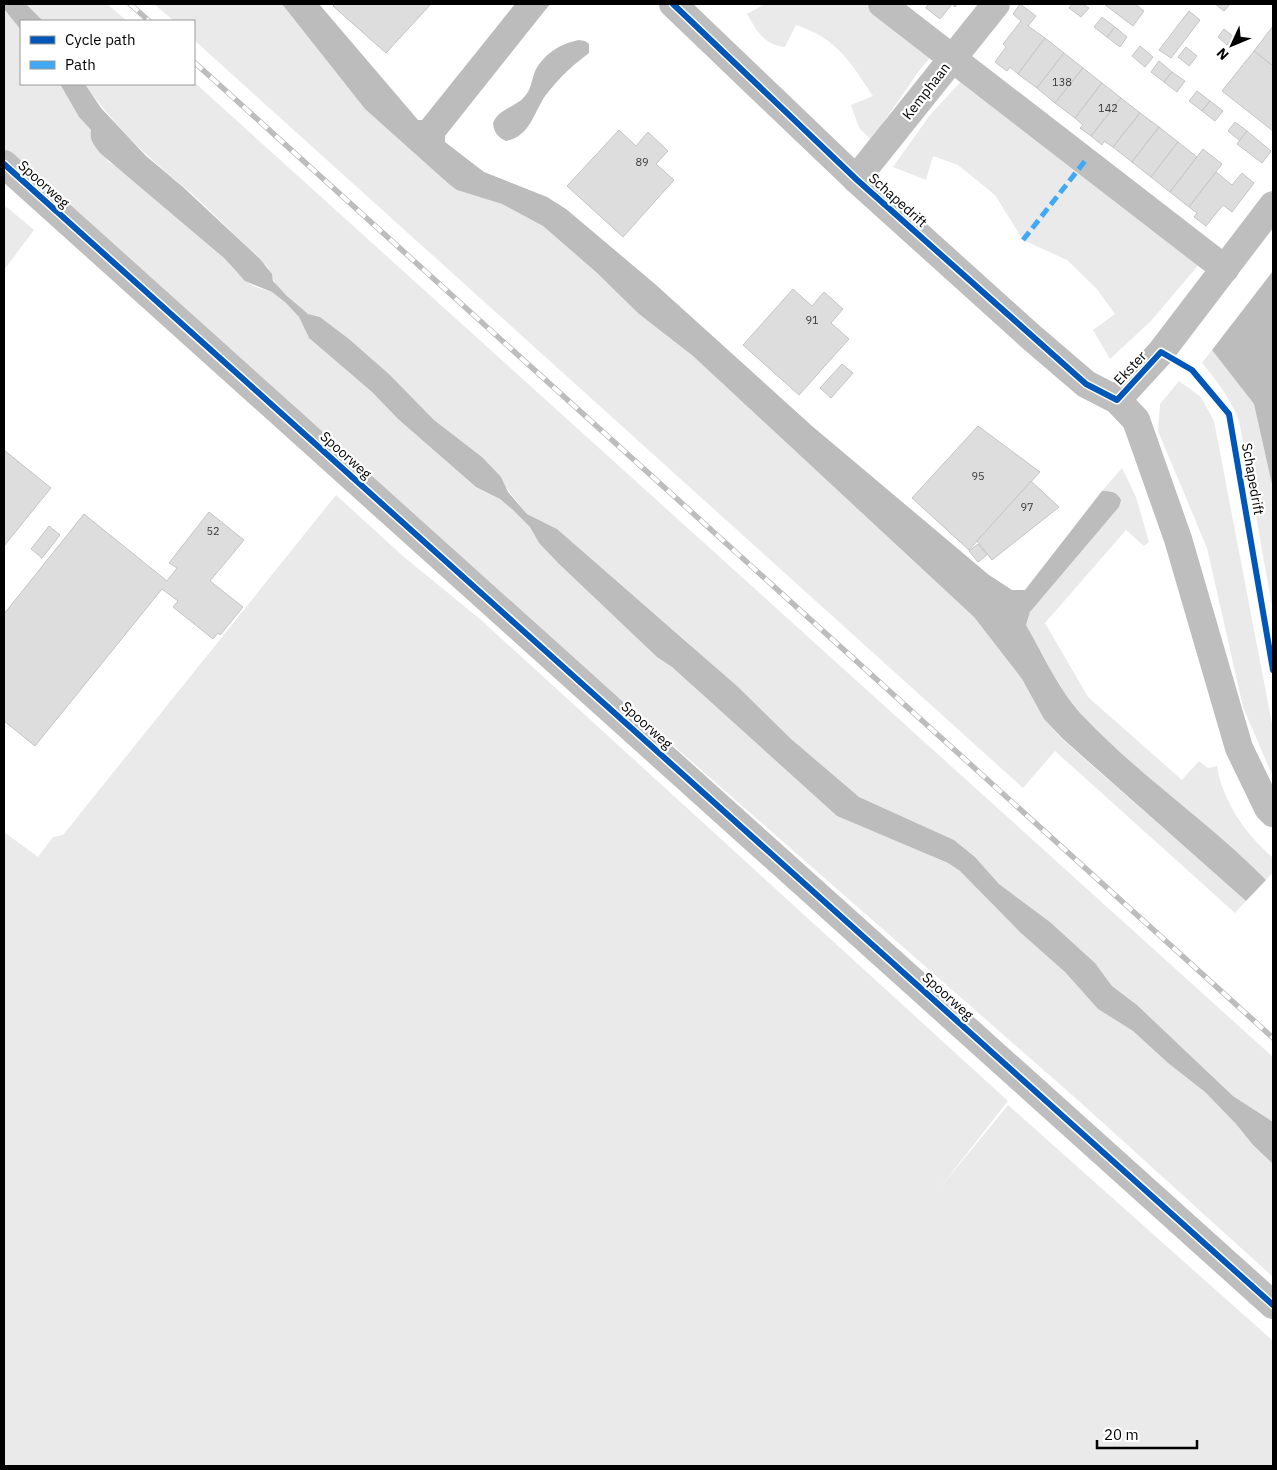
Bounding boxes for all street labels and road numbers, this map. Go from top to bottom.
street label: Kemphaan [898,59,954,123]
street label: Spoorweg [15,156,74,212]
street label: Schapedrift [865,169,931,231]
street label: Ekster [1110,347,1150,389]
street label: Spoorweg [317,427,376,483]
street label: Schapedrift [1238,442,1268,516]
street label: Spoorweg [618,697,677,753]
street label: Spoorweg [919,968,978,1024]

